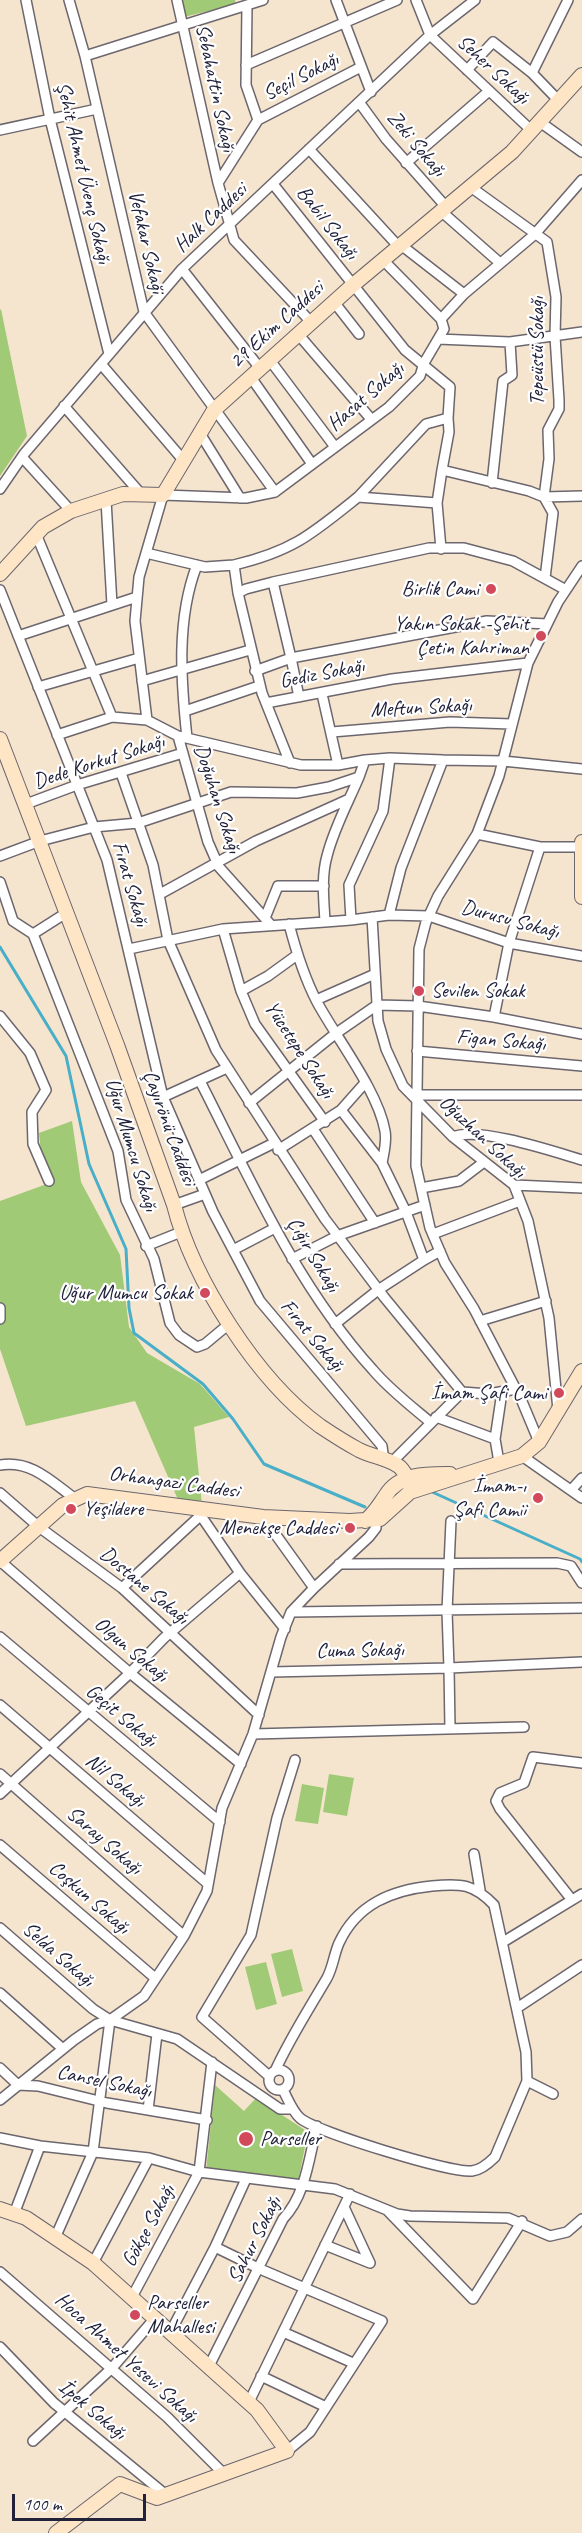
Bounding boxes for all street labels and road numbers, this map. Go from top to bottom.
street label: Sebahattin Sokağı [189,22,241,154]
street label: Seher Sokağı [451,30,535,110]
street label: Seçil Sokağı [259,47,343,107]
street label: Şehit Ahmet Üvenç Sokağı [50,80,116,266]
street label: Zeki Sokağı [381,106,451,182]
street label: Halk Caddesi [169,178,253,258]
street label: Babil Sokağı [290,181,364,265]
street label: Vefakar Sokaği [122,188,170,296]
street label: 29 Ekim Caddesi [225,276,329,374]
street label: Tepeüstü Sokağı [524,297,550,405]
street label: Hasat Sokağı [322,357,410,437]
street label: Gediz Sokağı [277,653,367,695]
street label: Meftun Sokağı [370,693,472,723]
street label: Dede Korkut Sokağı [30,729,168,795]
street label: Doğuhan Sokağı [188,742,246,856]
street label: Fırat Sokağı [106,839,154,929]
street label: Durusu Sokağı [458,895,562,945]
street label: Yücetepe Sokağı [258,997,340,1103]
street label: Figan Sokağı [456,1025,546,1057]
street label: Çayırönü Caddesi [137,1067,201,1189]
street label: Uğur Mumcu Sokağı [99,1076,163,1214]
street label: Oğuzhan Sokağı [433,1090,531,1184]
street label: Çığır Sokağı [281,1213,345,1297]
street label: Fırat Sokağı [274,1295,350,1377]
street label: Orhangazi Caddesi [107,1461,241,1505]
street label: Dostane Sokağı [94,1541,194,1631]
street label: Olgun Sokağı [89,1612,173,1688]
street label: Cuma Sokağı [316,1638,404,1664]
street label: Geçit Sokağı [80,1679,162,1753]
street label: Nil Sokağı [80,1749,150,1813]
street label: Saray Sokağı [61,1801,147,1881]
street label: Coşkun Sokağı [43,1856,135,1940]
street label: Selda Sokağı [17,1917,99,1993]
street label: Cansel Sokağı [54,2060,154,2104]
street label: Gökçe Sokağı [117,2181,181,2271]
street label: Sahur Sokağı [222,2192,288,2288]
street label: Hoca Ahmet Yesevi Sokağı [50,2287,202,2429]
street label: İpek Sokağı [53,2374,131,2446]

